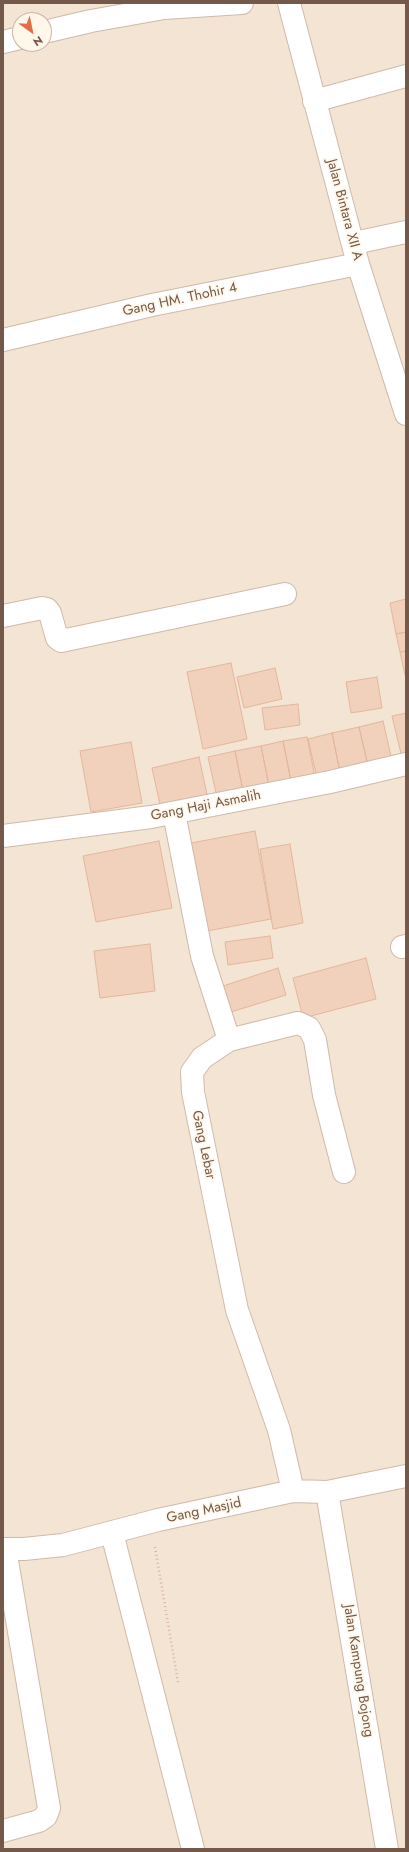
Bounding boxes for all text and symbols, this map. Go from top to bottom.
north arrow [12,12,52,52]
text: N [30,32,46,50]
street label: Jalan Bintara XII A [322,157,366,263]
street label: Gang HM. Thohir 4 [121,280,239,320]
street label: Gang Haji Asmalih [149,787,263,825]
street label: Gang Lebar [187,1109,219,1181]
street label: Gang Masjid [165,1495,243,1527]
street label: Jalan Kampung Bojong [339,1604,377,1738]

